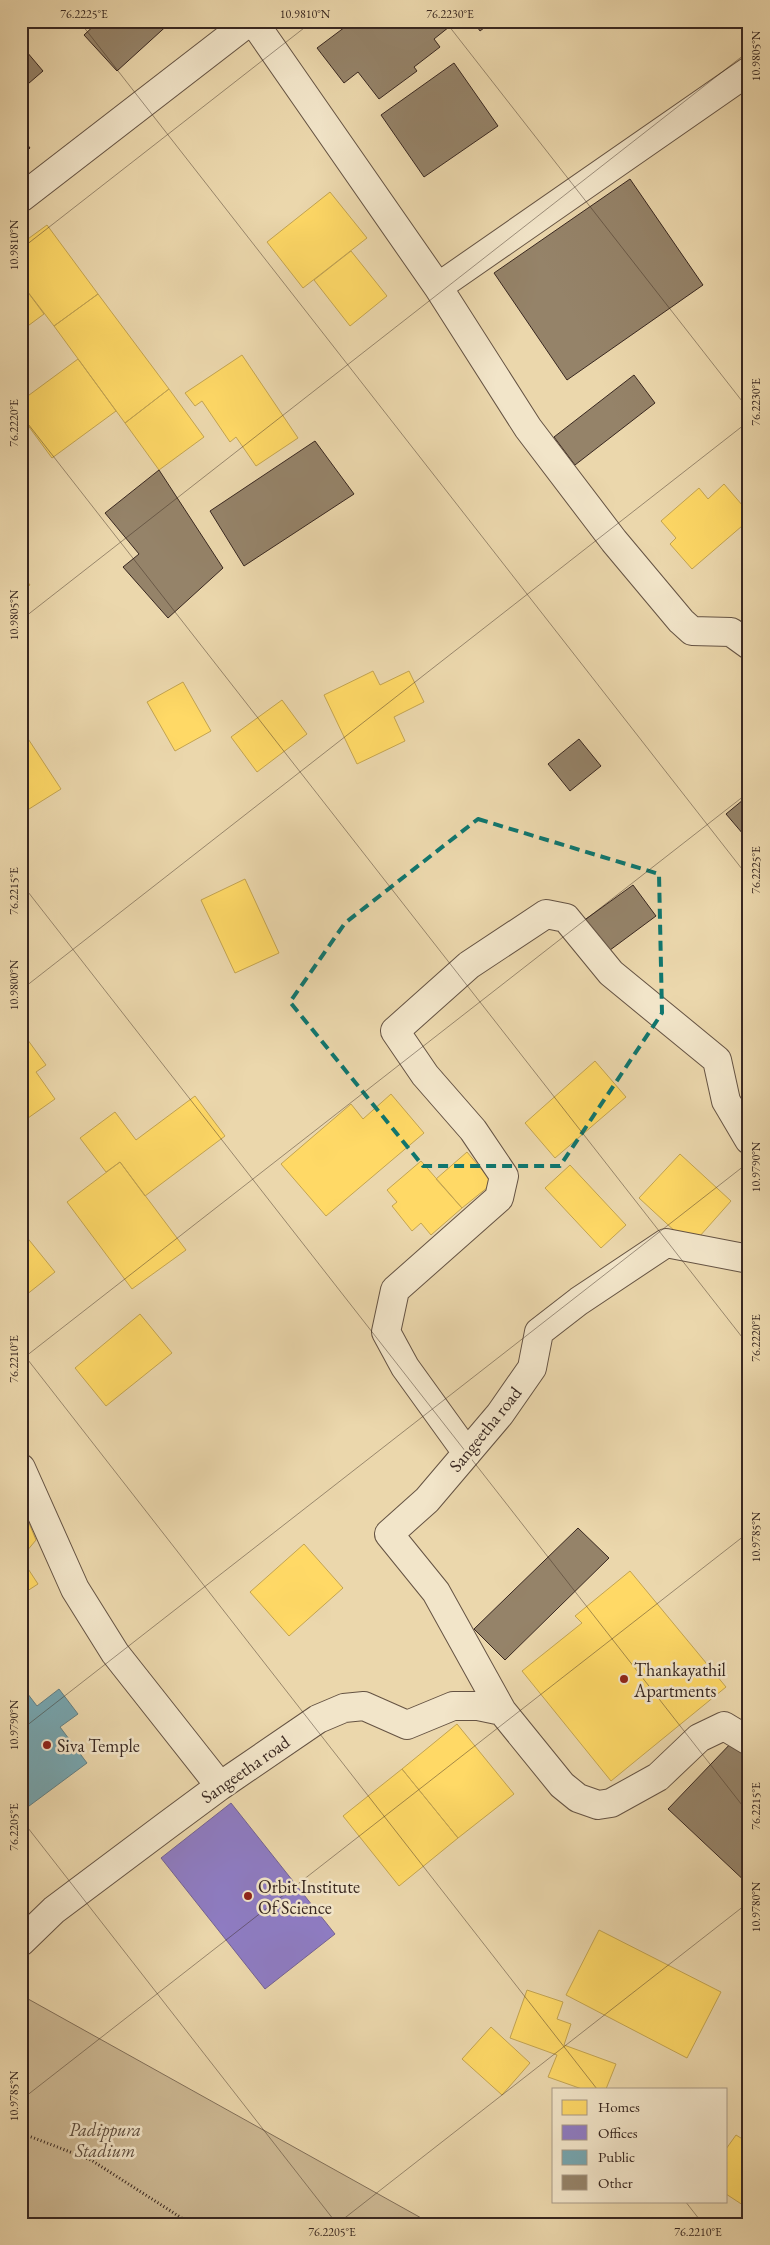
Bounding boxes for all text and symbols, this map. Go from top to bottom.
text: 76.2225°E [60,6,108,22]
text: 10.9810°N [280,6,331,22]
text: 76.2230°E [426,6,474,22]
text: 10.9805°N [748,30,764,81]
text: 10.9810°N [6,219,22,270]
text: 76.2230°E [748,378,764,426]
text: 76.2220°E [6,399,22,447]
text: 10.9805°N [6,589,22,640]
text: 76.2225°E [748,846,764,894]
text: 76.2215°E [6,867,22,915]
text: 10.9800°N [6,959,22,1010]
text: 10.9790°N [748,1141,764,1192]
text: 76.2220°E [748,1314,764,1362]
text: 76.2210°E [6,1335,22,1383]
street label: Sangeetha road [444,1381,527,1476]
text: 10.9785°N [748,1511,764,1562]
place label: Thankayathil Apartments [633,1658,726,1702]
marker: Thankayathil Apartments [618,1673,630,1685]
text: 10.9790°N [6,1699,22,1750]
street label: Sangeetha road [196,1729,295,1808]
place label: Siva Temple [57,1734,140,1757]
marker: Siva Temple [41,1739,53,1751]
text: 76.2215°E [748,1782,764,1830]
text: 76.2205°E [6,1803,22,1851]
place label: Orbit Institute Of Science [258,1875,360,1919]
text: 10.9780°N [748,1881,764,1932]
marker: Orbit Institute Of Science [242,1890,254,1902]
text: 10.9785°N [6,2070,22,2121]
legend [552,2088,728,2202]
text: Homes [598,2097,640,2116]
park label: Padippura Stadium [69,2118,141,2162]
text: Offices [598,2123,638,2142]
text: Public [598,2147,635,2166]
text: Other [598,2173,633,2192]
text: 76.2205°E [308,2224,356,2240]
text: 76.2210°E [674,2224,722,2240]

